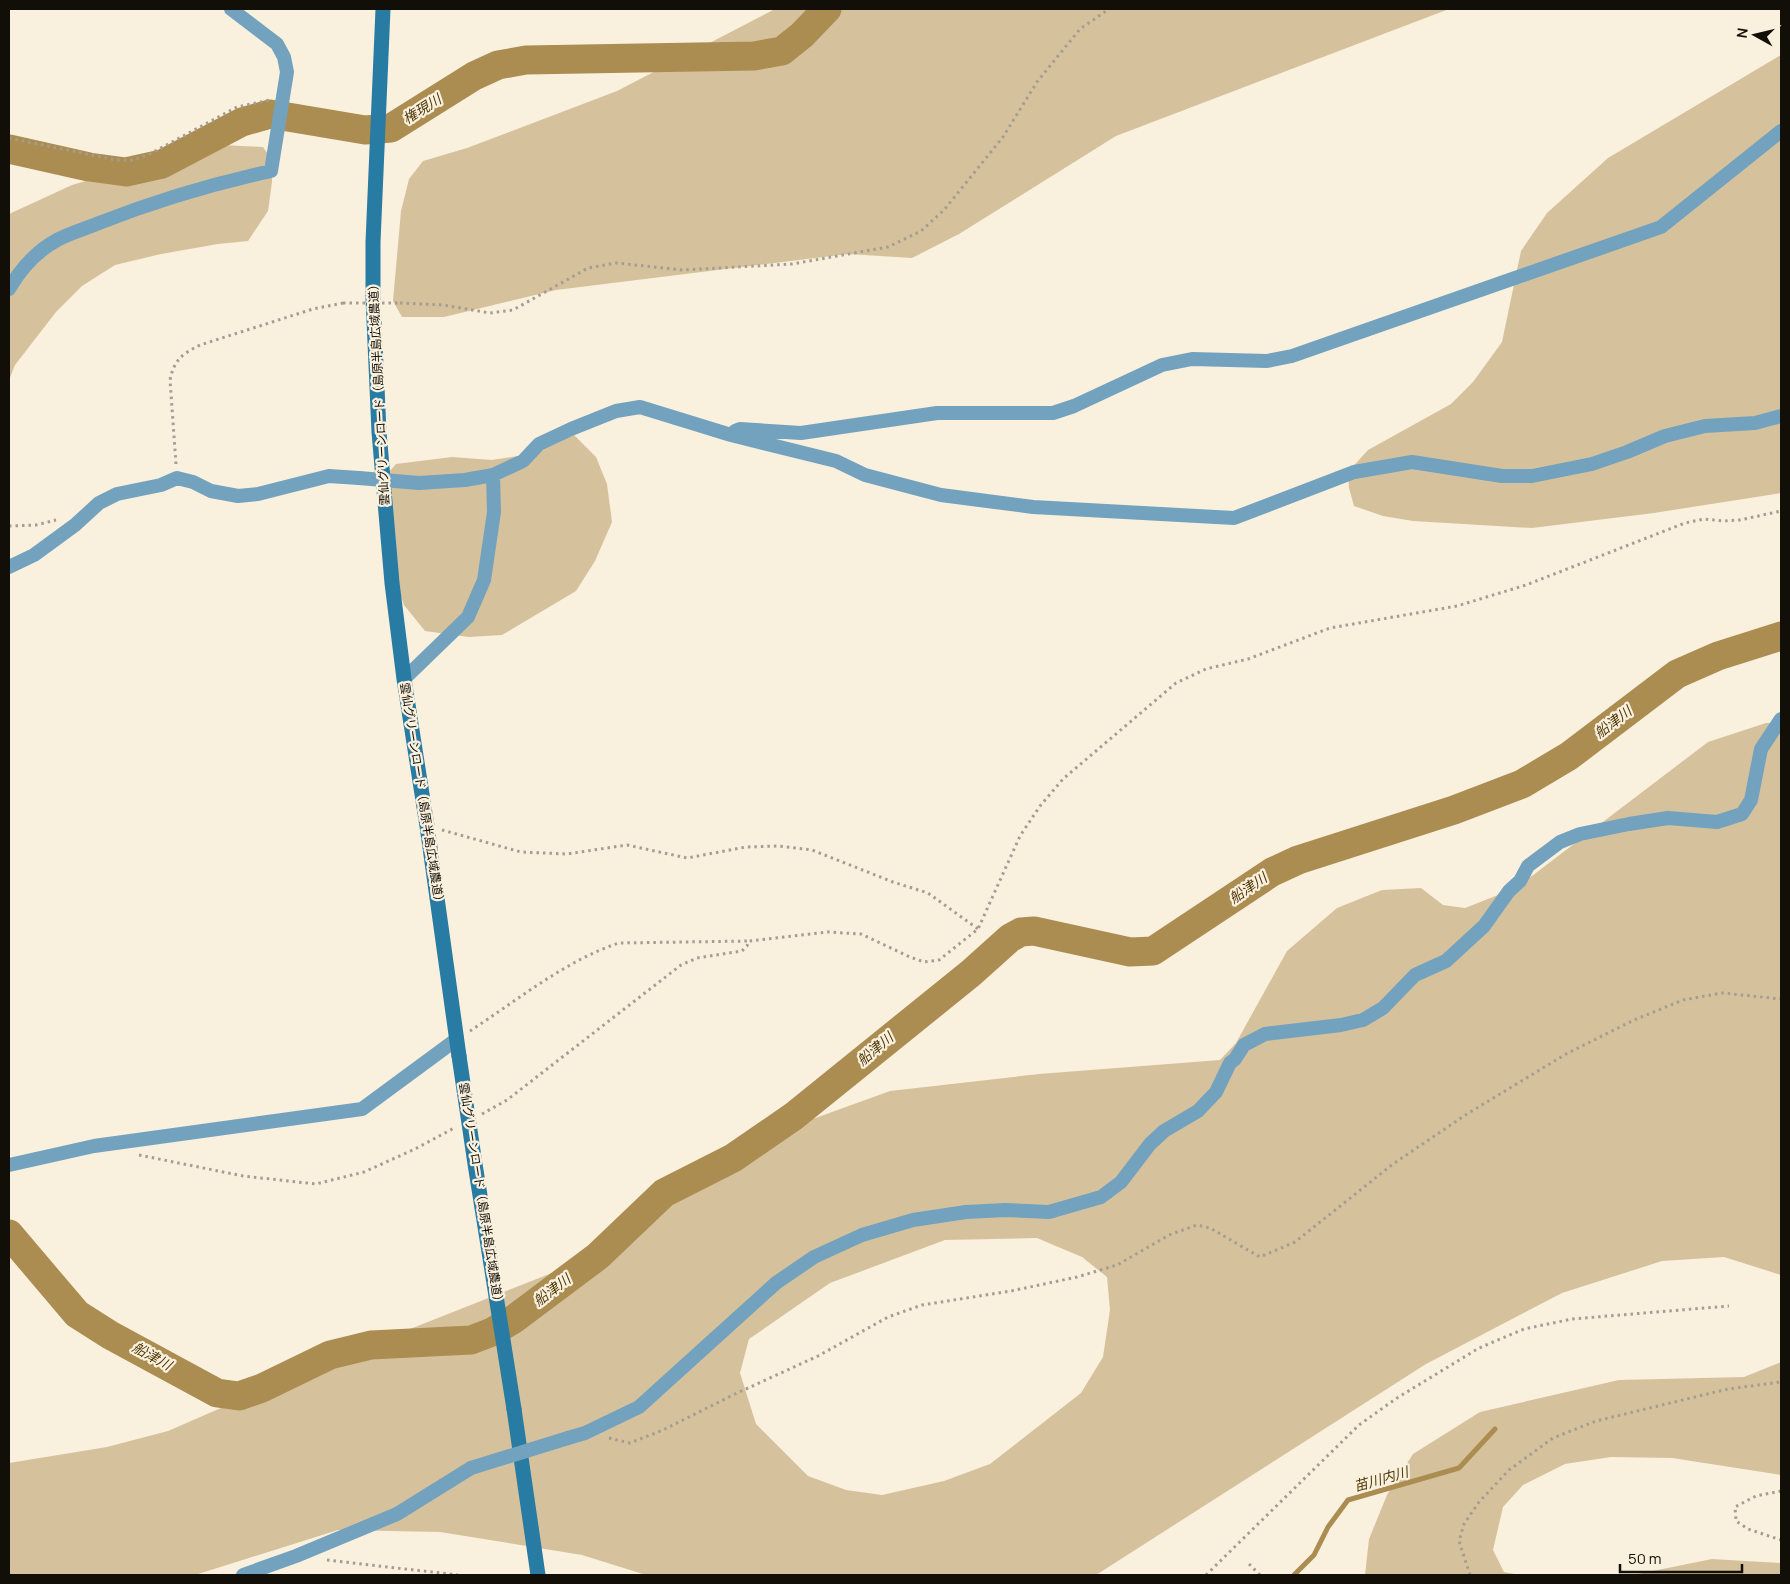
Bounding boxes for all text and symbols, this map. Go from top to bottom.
north arrow [1730,10,1780,60]
text: N [1732,27,1752,39]
water label: 権現川 [399,88,446,128]
street label: 雲仙グリーンロード（島原半島広域農道） [364,278,393,506]
street label: 雲仙グリーンロード（島原半島広域農道） [396,681,449,909]
water label: 船津川 [1590,700,1637,742]
water label: 船津川 [1225,867,1272,907]
water label: 船津川 [852,1027,898,1069]
street label: 雲仙グリーンロード（島原半島広域農道） [455,1081,508,1309]
water label: 船津川 [529,1268,576,1310]
water label: 船津川 [129,1337,177,1375]
water label: 苗川内川 [1351,1461,1412,1495]
scale bar [1620,1542,1742,1574]
text: 50 m [1628,1548,1662,1569]

